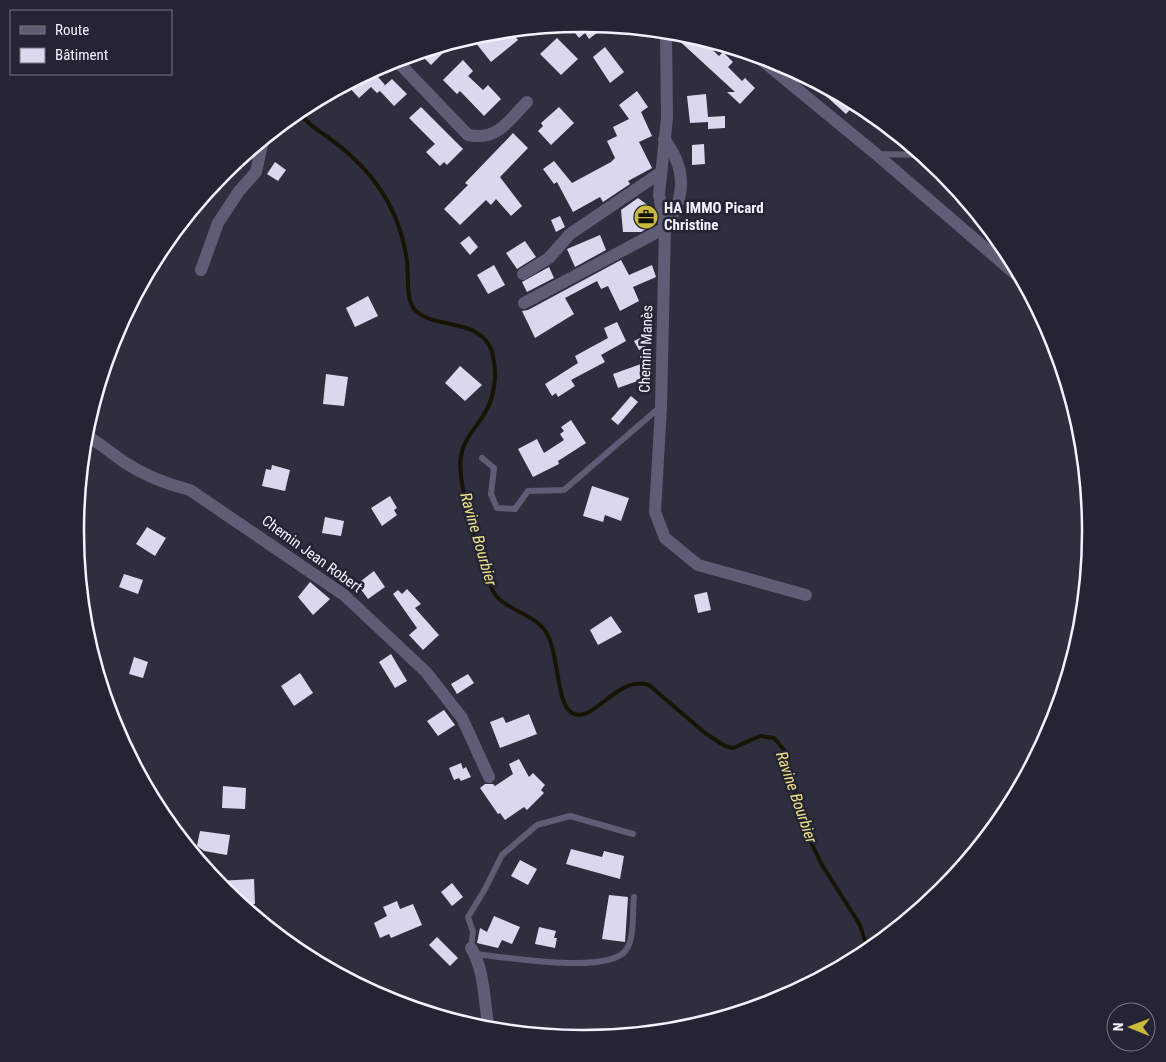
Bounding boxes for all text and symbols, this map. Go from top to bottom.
legend [10,10,172,75]
text: Route [55,21,89,39]
text: Bâtiment [55,46,108,64]
place label: HA IMMO Picard Christine [664,199,764,234]
office icon: HA IMMO Picard Christine [633,204,659,230]
street label: Chemin Manès [635,305,657,393]
water label: Ravine Bourbier [456,490,501,589]
street label: Chemin Jean Robert [258,512,366,596]
water label: Ravine Bourbier [772,749,822,847]
north arrow [1106,1002,1156,1052]
text: N [1110,1022,1126,1031]

